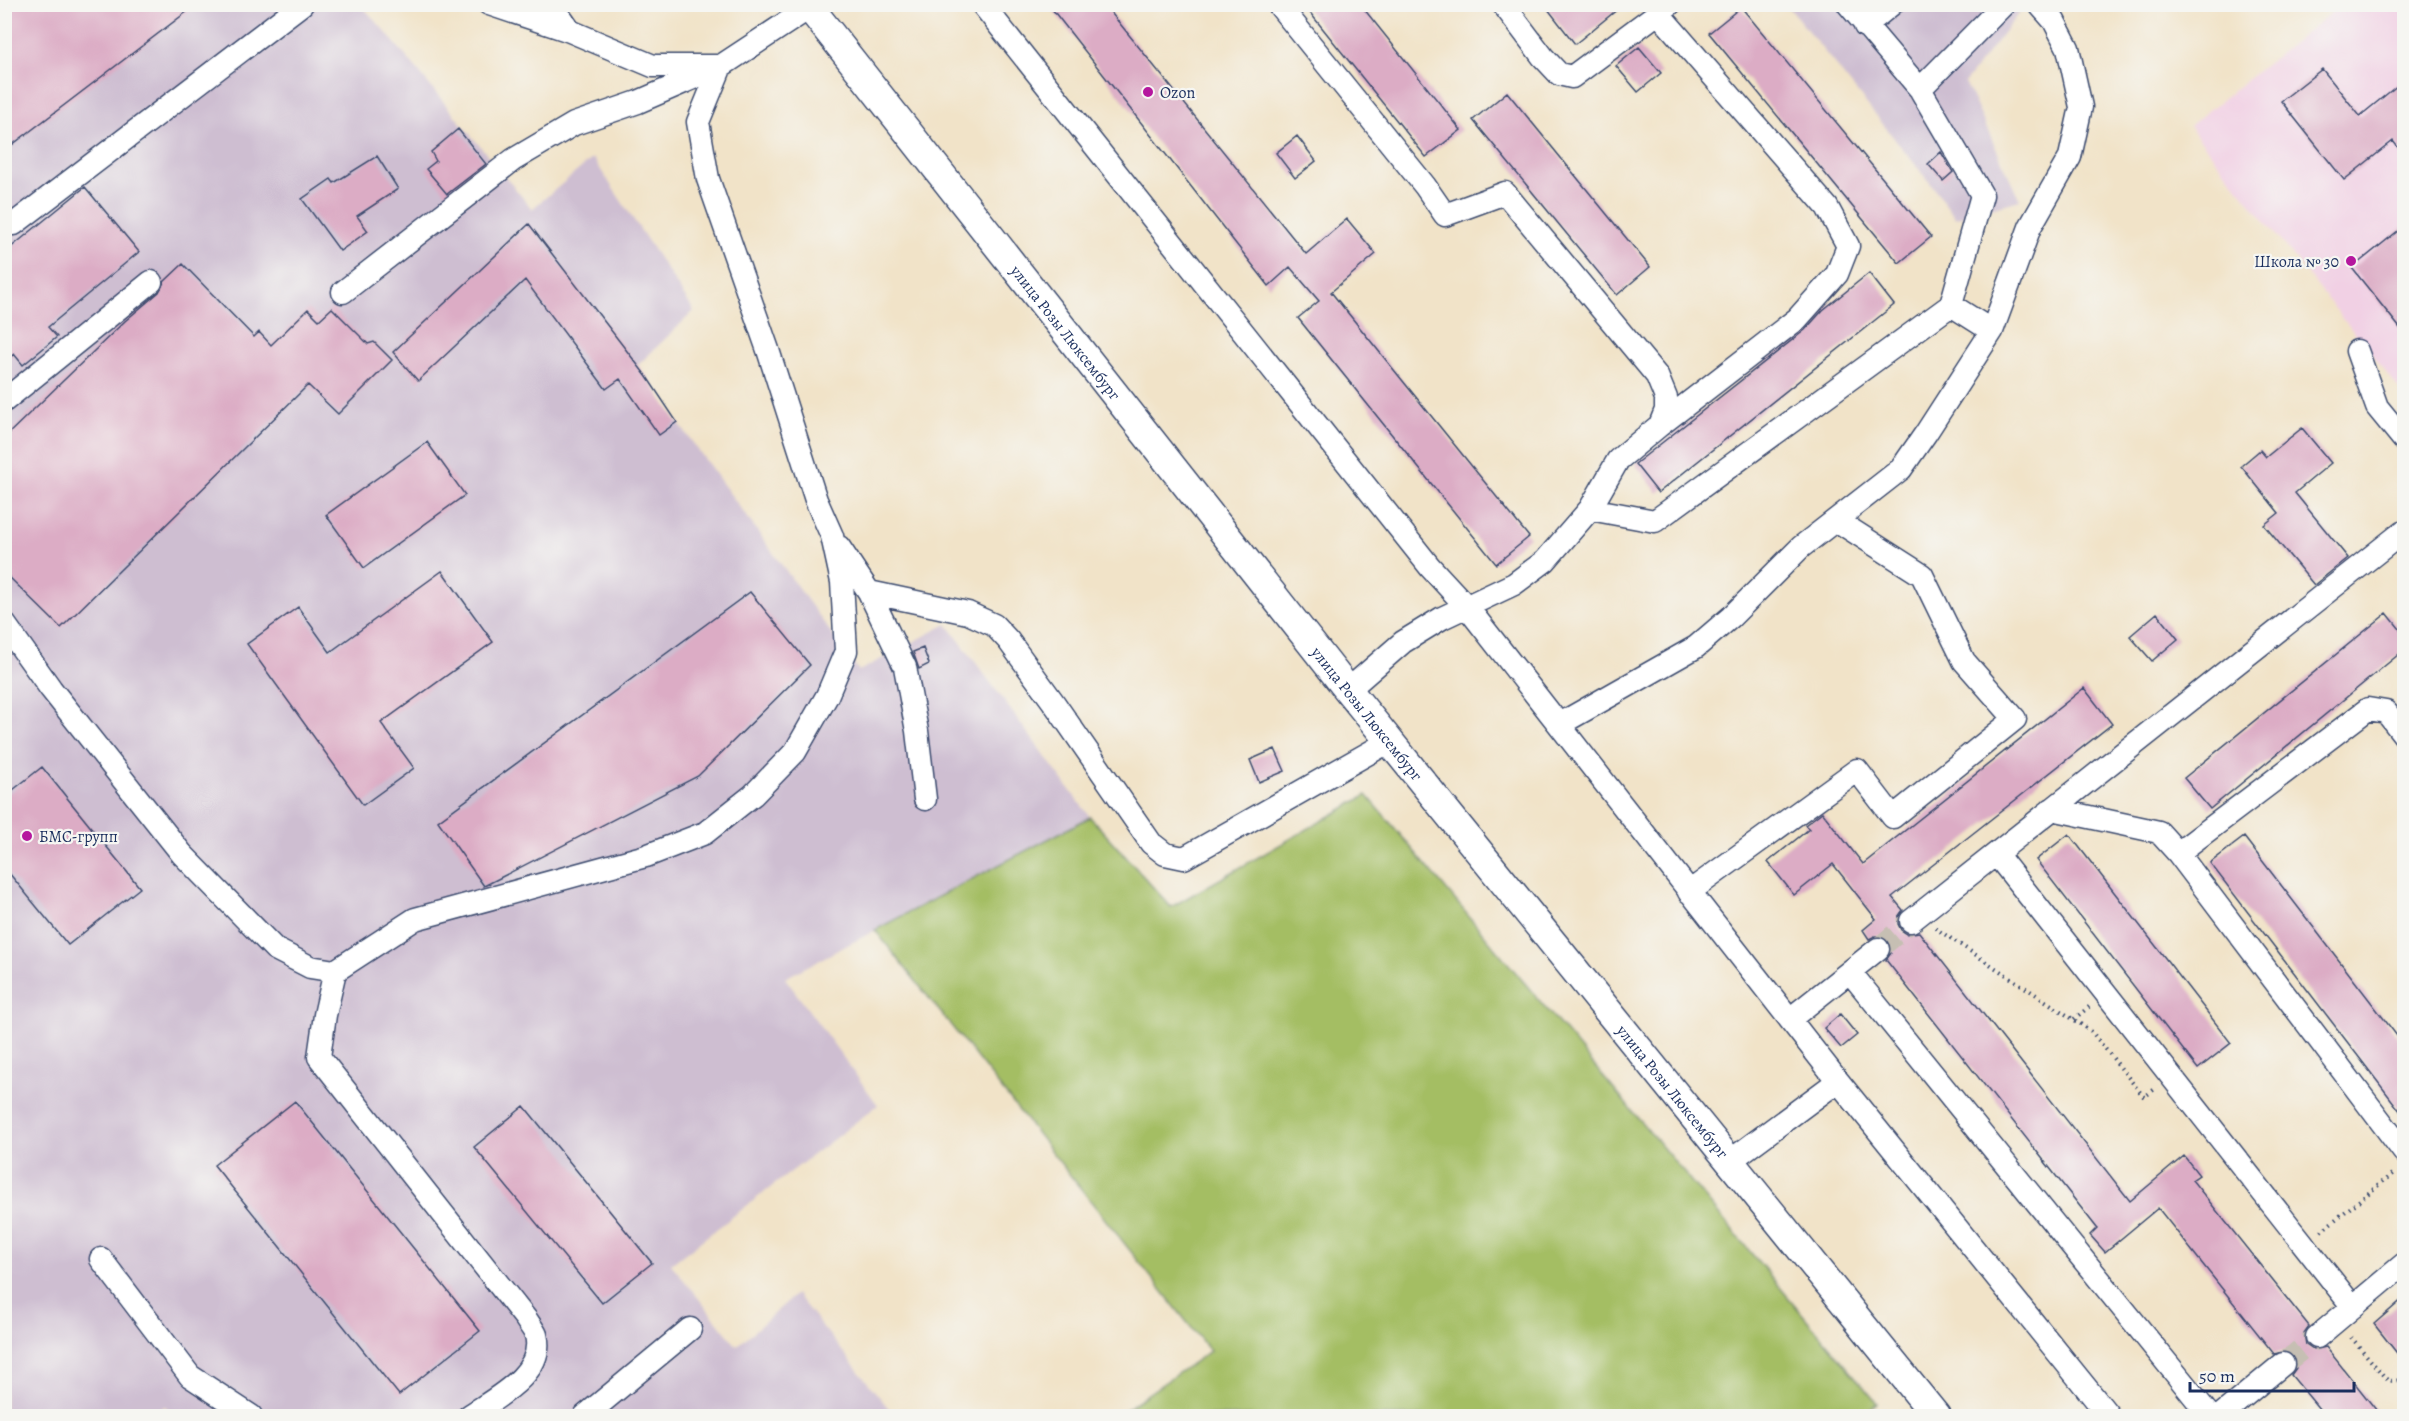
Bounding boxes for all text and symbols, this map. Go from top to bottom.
place label: Ozon [1160,82,1195,104]
marker: Ozon [1141,85,1155,99]
place label: Школа № 30 [2254,251,2339,273]
marker: Школа № 30 [2344,254,2358,268]
street label: улица Розы Люксембург [1004,260,1125,405]
street label: улица Розы Люксембург [1305,642,1427,786]
place label: БМС-групп [39,826,118,848]
marker: БМС-групп [20,829,34,843]
street label: улица Розы Люксембург [1611,1020,1733,1164]
scale bar [2190,1355,2354,1393]
text: 50 m [2199,1364,2235,1388]

